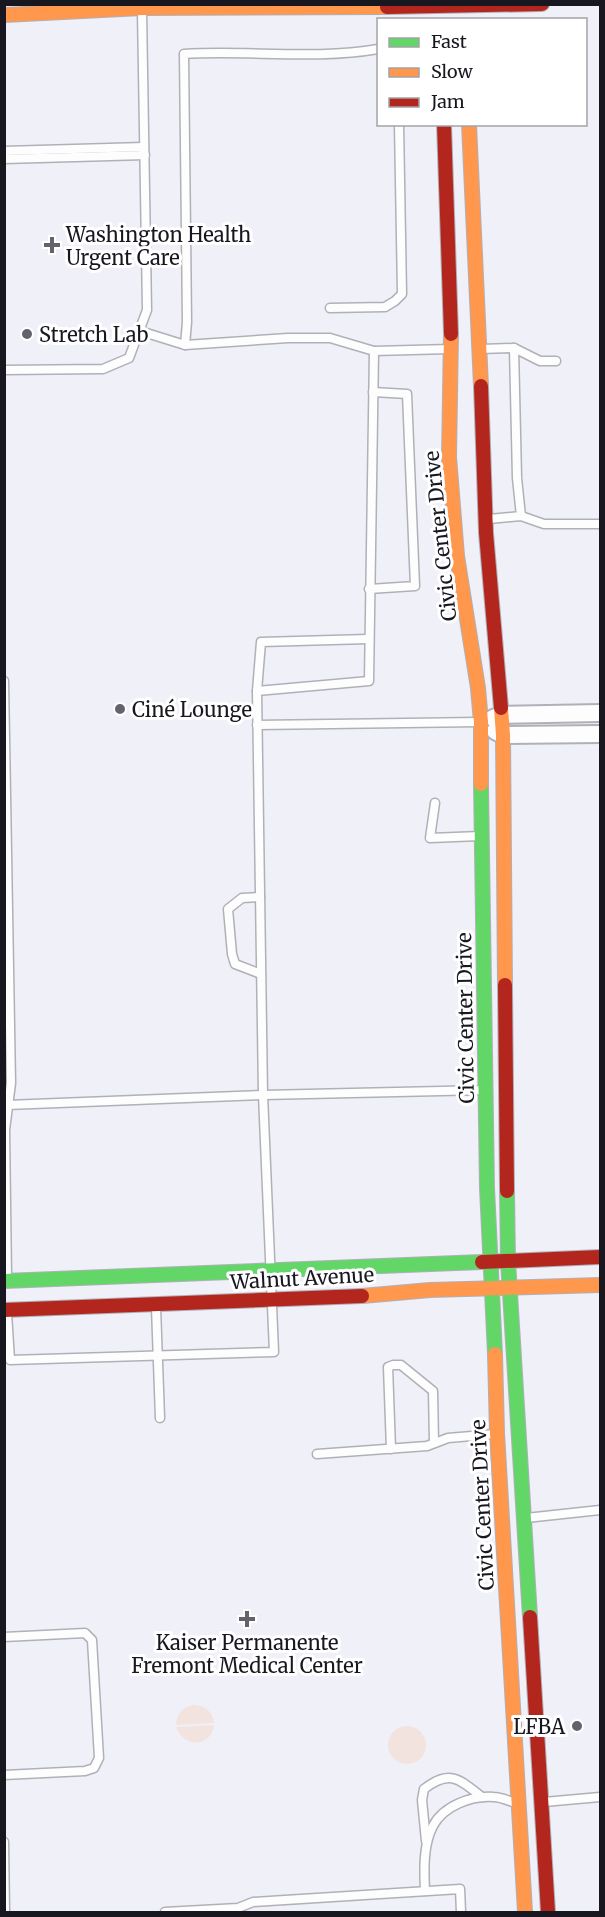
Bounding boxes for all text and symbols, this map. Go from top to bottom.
legend [377,18,587,126]
text: Fast [431,30,467,53]
text: Slow [431,60,474,83]
text: Jam [430,90,465,113]
place label: Washington Health Urgent Care [65,222,251,270]
marker: Washington Health Urgent Care [43,236,61,254]
place label: Stretch Lab [39,322,148,347]
marker: Stretch Lab [20,327,34,341]
street label: Civic Center Drive [419,450,461,622]
place label: Ciné Lounge [132,697,252,722]
marker: Ciné Lounge [113,702,127,716]
street label: Civic Center Drive [451,932,479,1104]
street label: Walnut Avenue [228,1262,375,1294]
street label: Civic Center Drive [465,1419,499,1591]
marker: Kaiser Permanente Fremont Medical Center [238,1610,256,1628]
place label: Kaiser Permanente Fremont Medical Center [131,1630,363,1678]
place label: LFBA [513,1714,566,1739]
marker: LFBA [570,1719,584,1733]

